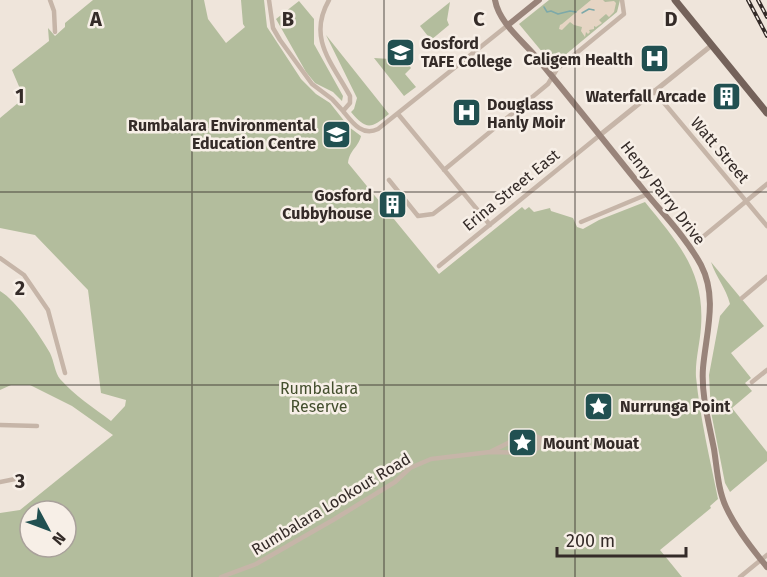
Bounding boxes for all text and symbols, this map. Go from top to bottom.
text: A [89,7,103,31]
text: B [282,7,294,31]
text: C [473,7,485,31]
text: D [664,7,678,31]
place label: Gosford TAFE College [421,34,512,71]
school or university icon: Gosford TAFE College [384,36,416,68]
hospital icon: Caligem Health [638,43,670,75]
place label: Caligem Health [523,50,633,69]
building icon: Waterfall Arcade [711,80,743,112]
text: 1 [15,84,25,108]
place label: Waterfall Arcade [586,87,706,106]
place label: Douglass Hanly Moir [487,95,566,132]
hospital icon: Douglass Hanly Moir [450,97,482,129]
street label: Watt Street [687,113,753,187]
place label: Rumbalara Environmental Education Centre [128,116,316,153]
school or university icon: Rumbalara Environmental Education Centre [321,118,353,150]
street label: Henry Parry Drive [617,137,709,249]
street label: Erina Street East [459,145,563,235]
place label: Gosford Cubbyhouse [282,186,372,223]
building icon: Gosford Cubbyhouse [377,188,409,220]
text: 2 [15,276,25,300]
park label: Rumbalara Reserve [280,379,358,416]
place icon: Nurrunga Point [583,390,615,422]
place label: Nurrunga Point [620,397,731,416]
place icon: Mount Mouat [506,427,538,459]
place label: Mount Mouat [543,434,640,453]
street label: Rumbalara Lookout Road [248,449,414,559]
text: 3 [14,469,25,493]
north arrow [18,499,78,559]
scale bar [557,520,686,558]
text: N [48,528,70,549]
text: 200 m [566,530,615,552]

